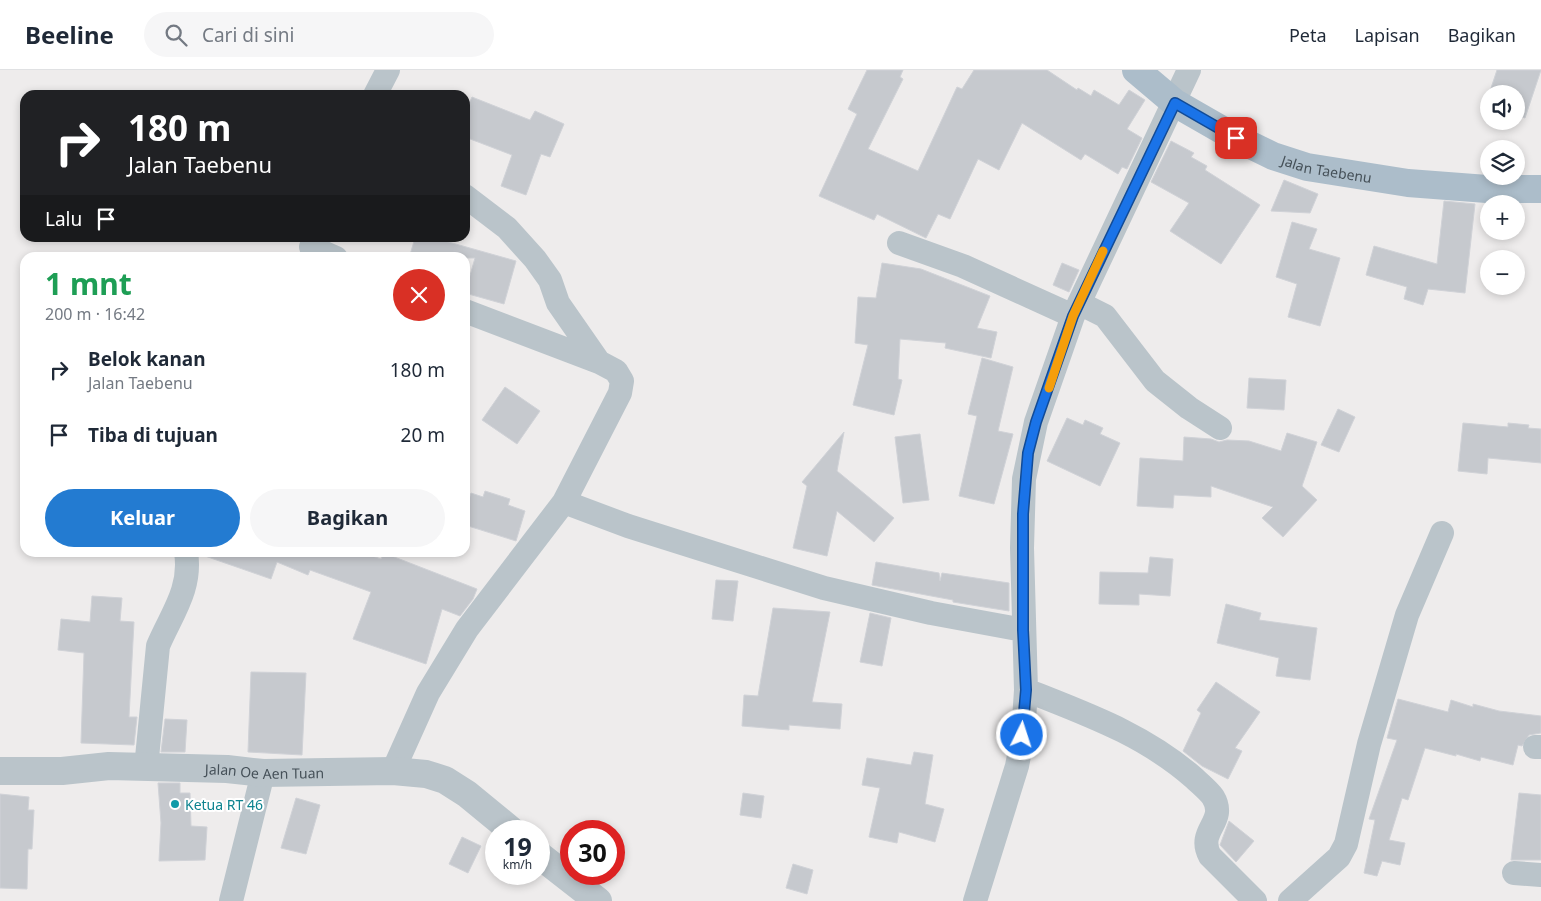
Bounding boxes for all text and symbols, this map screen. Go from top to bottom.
search box [144,12,494,57]
text: Beeline [25,18,114,51]
icon: search [162,21,190,49]
text: Cari di sini [202,22,294,48]
text: Peta [1289,23,1327,47]
text: Lapisan [1355,23,1420,47]
text: Bagikan [1448,23,1516,47]
map controls [1480,85,1525,295]
button: sound [1480,85,1525,130]
text: 180 m [128,104,231,151]
icon: right [45,110,110,175]
pin [1215,117,1257,159]
icon: arrive [1222,124,1250,152]
button: layers [1480,140,1525,185]
text: Jalan Taebenu [128,149,272,179]
street label: Jalan Taebenu [1277,149,1373,187]
button: + [1480,195,1525,240]
icon: arrive [92,205,120,233]
text: Lalu [45,206,82,232]
button: − [1480,250,1525,295]
text: 1 mnt [45,263,132,304]
button: close [393,269,445,321]
text: 200 m · 16:42 [45,303,145,325]
text: Belok kanan [88,346,205,372]
icon: right [45,356,73,384]
text: 180 m [390,357,445,383]
text: Jalan Taebenu [88,372,193,394]
icon: arrive [45,421,73,449]
text: Tiba di tujuan [88,422,218,448]
text: 20 m [401,422,445,448]
button: Keluar [45,489,240,547]
button: Bagikan [250,489,445,547]
position arrow [995,708,1047,760]
street label: Jalan Oe Aen Tuan [203,759,324,783]
place label: Ketua RT 46 [185,795,263,814]
marker: Ketua RT 46 [169,798,181,810]
speed limit sign: 30 [560,820,625,885]
text: 19 [503,829,532,863]
text: km/h [503,856,532,873]

